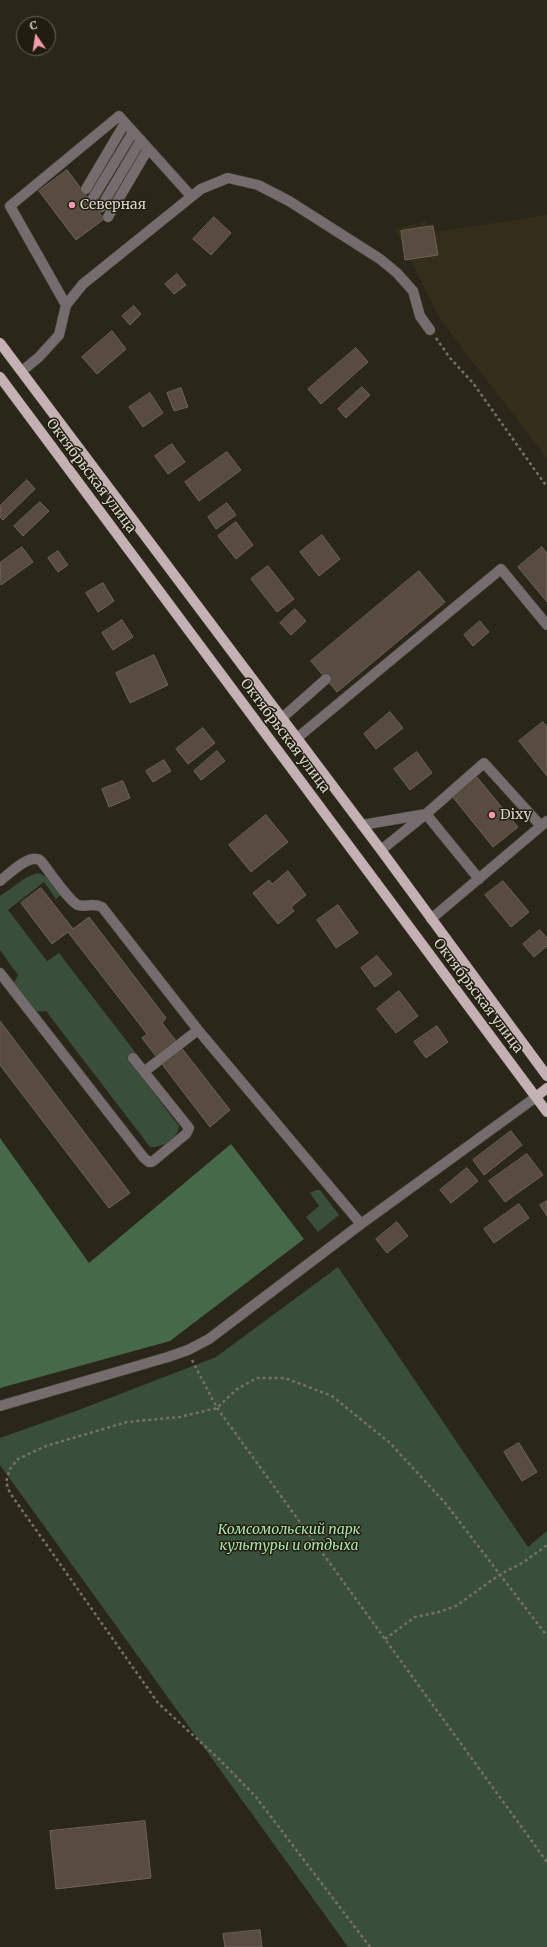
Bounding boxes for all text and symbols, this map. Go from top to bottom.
north arrow [16,16,56,56]
text: С [28,18,39,33]
place label: Северная [80,197,146,213]
marker: Северная [67,200,77,210]
street label: Октябрьская улица [43,416,139,536]
street label: Октябрьская улица [237,676,333,796]
place label: Dixy [500,807,532,823]
marker: Dixy [487,810,497,820]
street label: Октябрьская улица [430,936,526,1056]
park label: Комсомольский парк культуры и отдыха [218,1522,360,1554]

